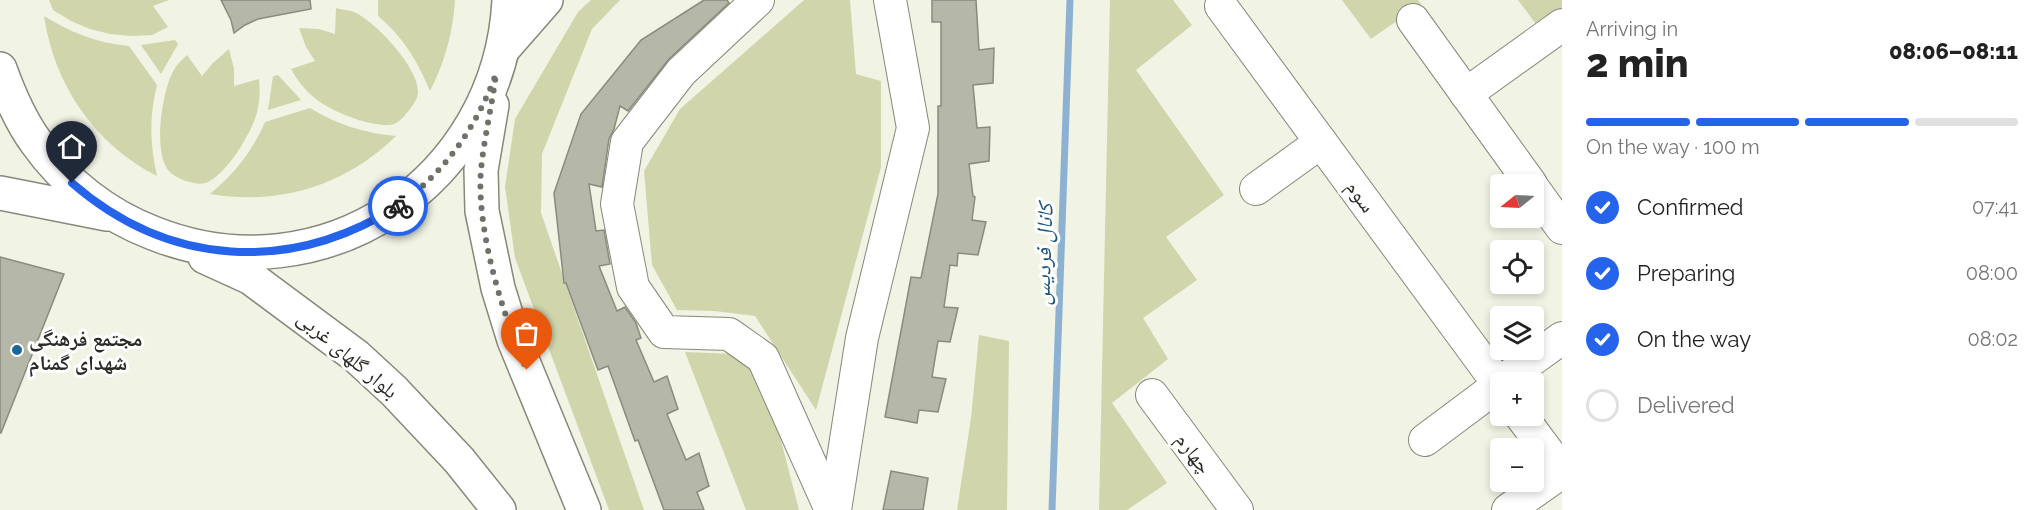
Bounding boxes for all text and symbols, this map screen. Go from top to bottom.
text: Arriving in [1586,17,1678,41]
text: 08:06–08:11 [1889,38,2018,64]
text: 2 min [1586,40,1689,86]
pin [46,121,97,183]
icon: home [55,130,88,163]
text: On the way · 100 m [1586,135,1760,159]
north arrow [1490,174,1544,228]
map controls [1490,174,1544,492]
street label: سوم [1339,175,1381,218]
courier [368,176,428,236]
icon: bike [382,190,415,223]
icon: check [1586,191,1619,224]
text: Confirmed [1637,194,1744,220]
text: 07:41 [1972,195,2018,219]
water label: کانال فردیس [1028,199,1059,305]
button: locate [1490,240,1544,294]
icon: check [1586,257,1619,290]
text: Preparing [1637,260,1735,286]
text: 08:00 [1966,261,2018,285]
street label: بلوار گلهای غربی [292,305,404,404]
button: layers [1490,306,1544,360]
pin [501,308,552,370]
icon: bag [510,317,543,350]
icon: check [1586,323,1619,356]
place label: مجتمع فرهنگی شهدای گمنام [29,326,143,377]
text: On the way [1637,326,1751,352]
text: 08:02 [1967,327,2018,351]
marker: مجتمع فرهنگی شهدای گمنام [10,343,24,357]
button: + [1490,372,1544,426]
text: Delivered [1637,392,1735,418]
street label: چهارم [1169,427,1218,480]
button: − [1490,438,1544,492]

